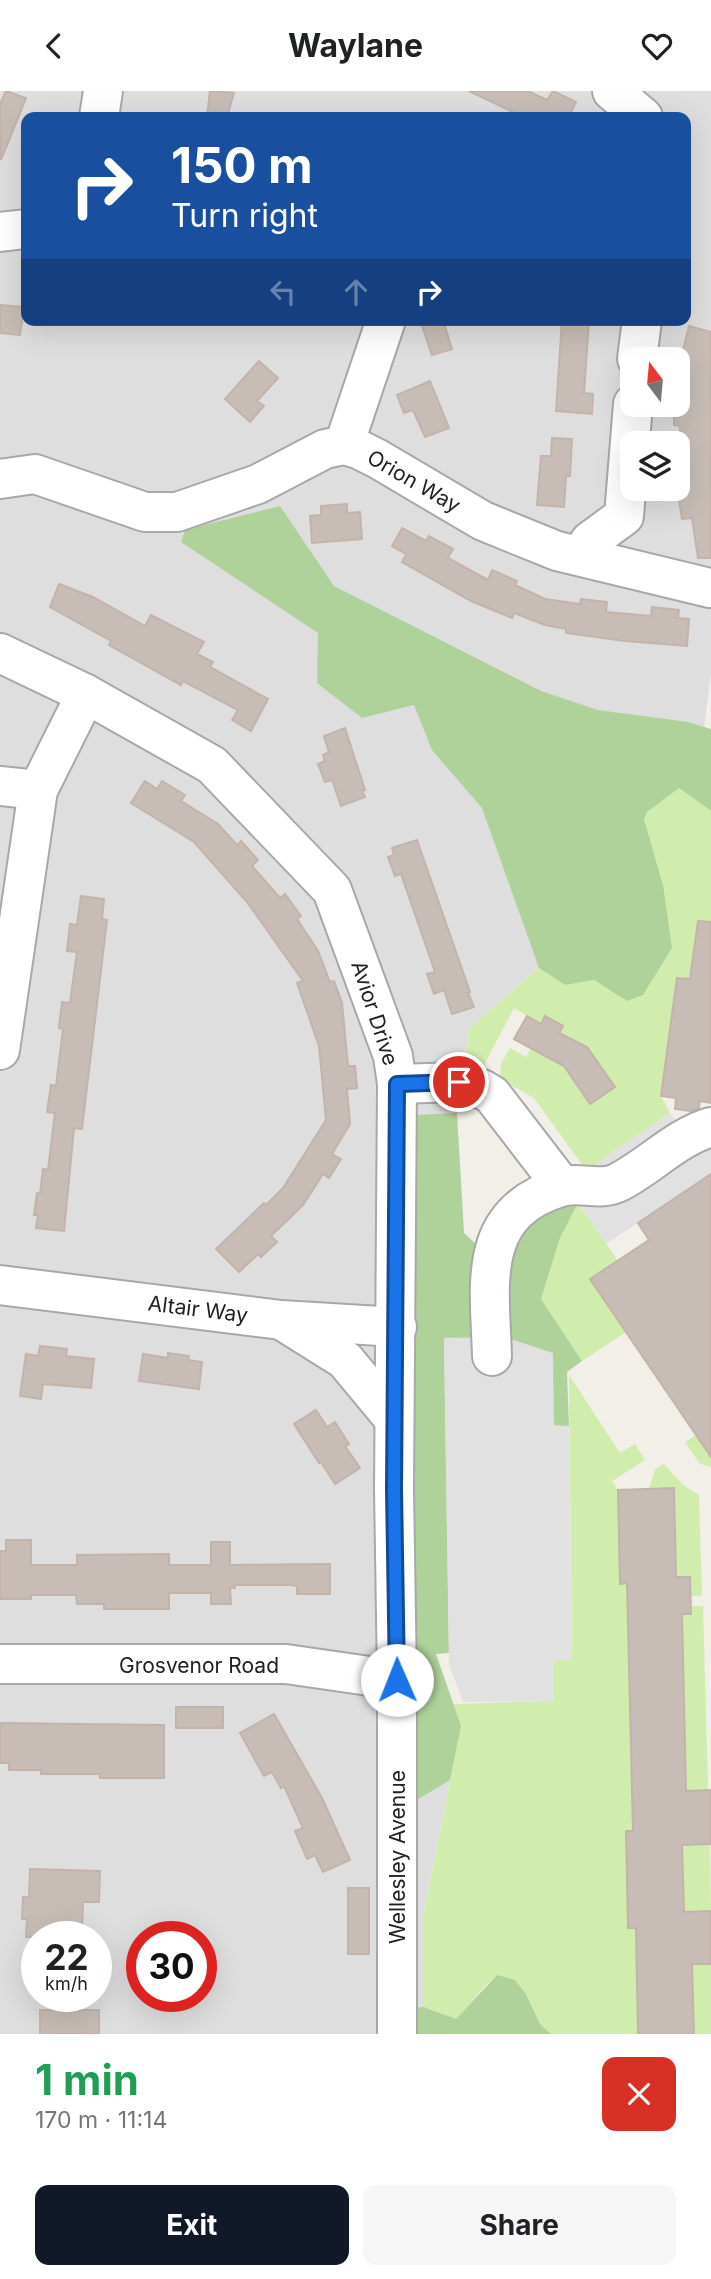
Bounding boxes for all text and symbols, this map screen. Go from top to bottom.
text: Waylane [288,26,423,65]
icon: back [35,27,73,65]
icon: heart [638,27,676,65]
text: 150 m [171,136,313,195]
icon: right [56,140,147,231]
text: Turn right [171,196,318,235]
icon: left [264,273,302,311]
icon: ahead [337,273,375,311]
icon: right [410,273,448,311]
north arrow [620,347,690,417]
map controls [620,347,690,501]
button: layers [620,431,690,501]
street label: Orion Way [363,444,465,518]
street label: Avior Drive [346,958,404,1068]
pin [429,1052,489,1112]
icon: arrive [440,1063,478,1101]
street label: Altair Way [147,1290,250,1328]
position arrow [360,1643,434,1717]
street label: Grosvenor Road [119,1653,279,1678]
street label: Wellesley Avenue [385,1770,410,1944]
speed limit sign: 30 [126,1921,217,2012]
text: 22 [44,1936,89,1978]
text: km/h [45,1973,88,1994]
text: 1 min [35,2054,139,2105]
button: close [602,2057,676,2131]
text: 170 m · 11:14 [35,2106,167,2134]
button: Exit [35,2185,349,2265]
button: Share [363,2185,676,2265]

